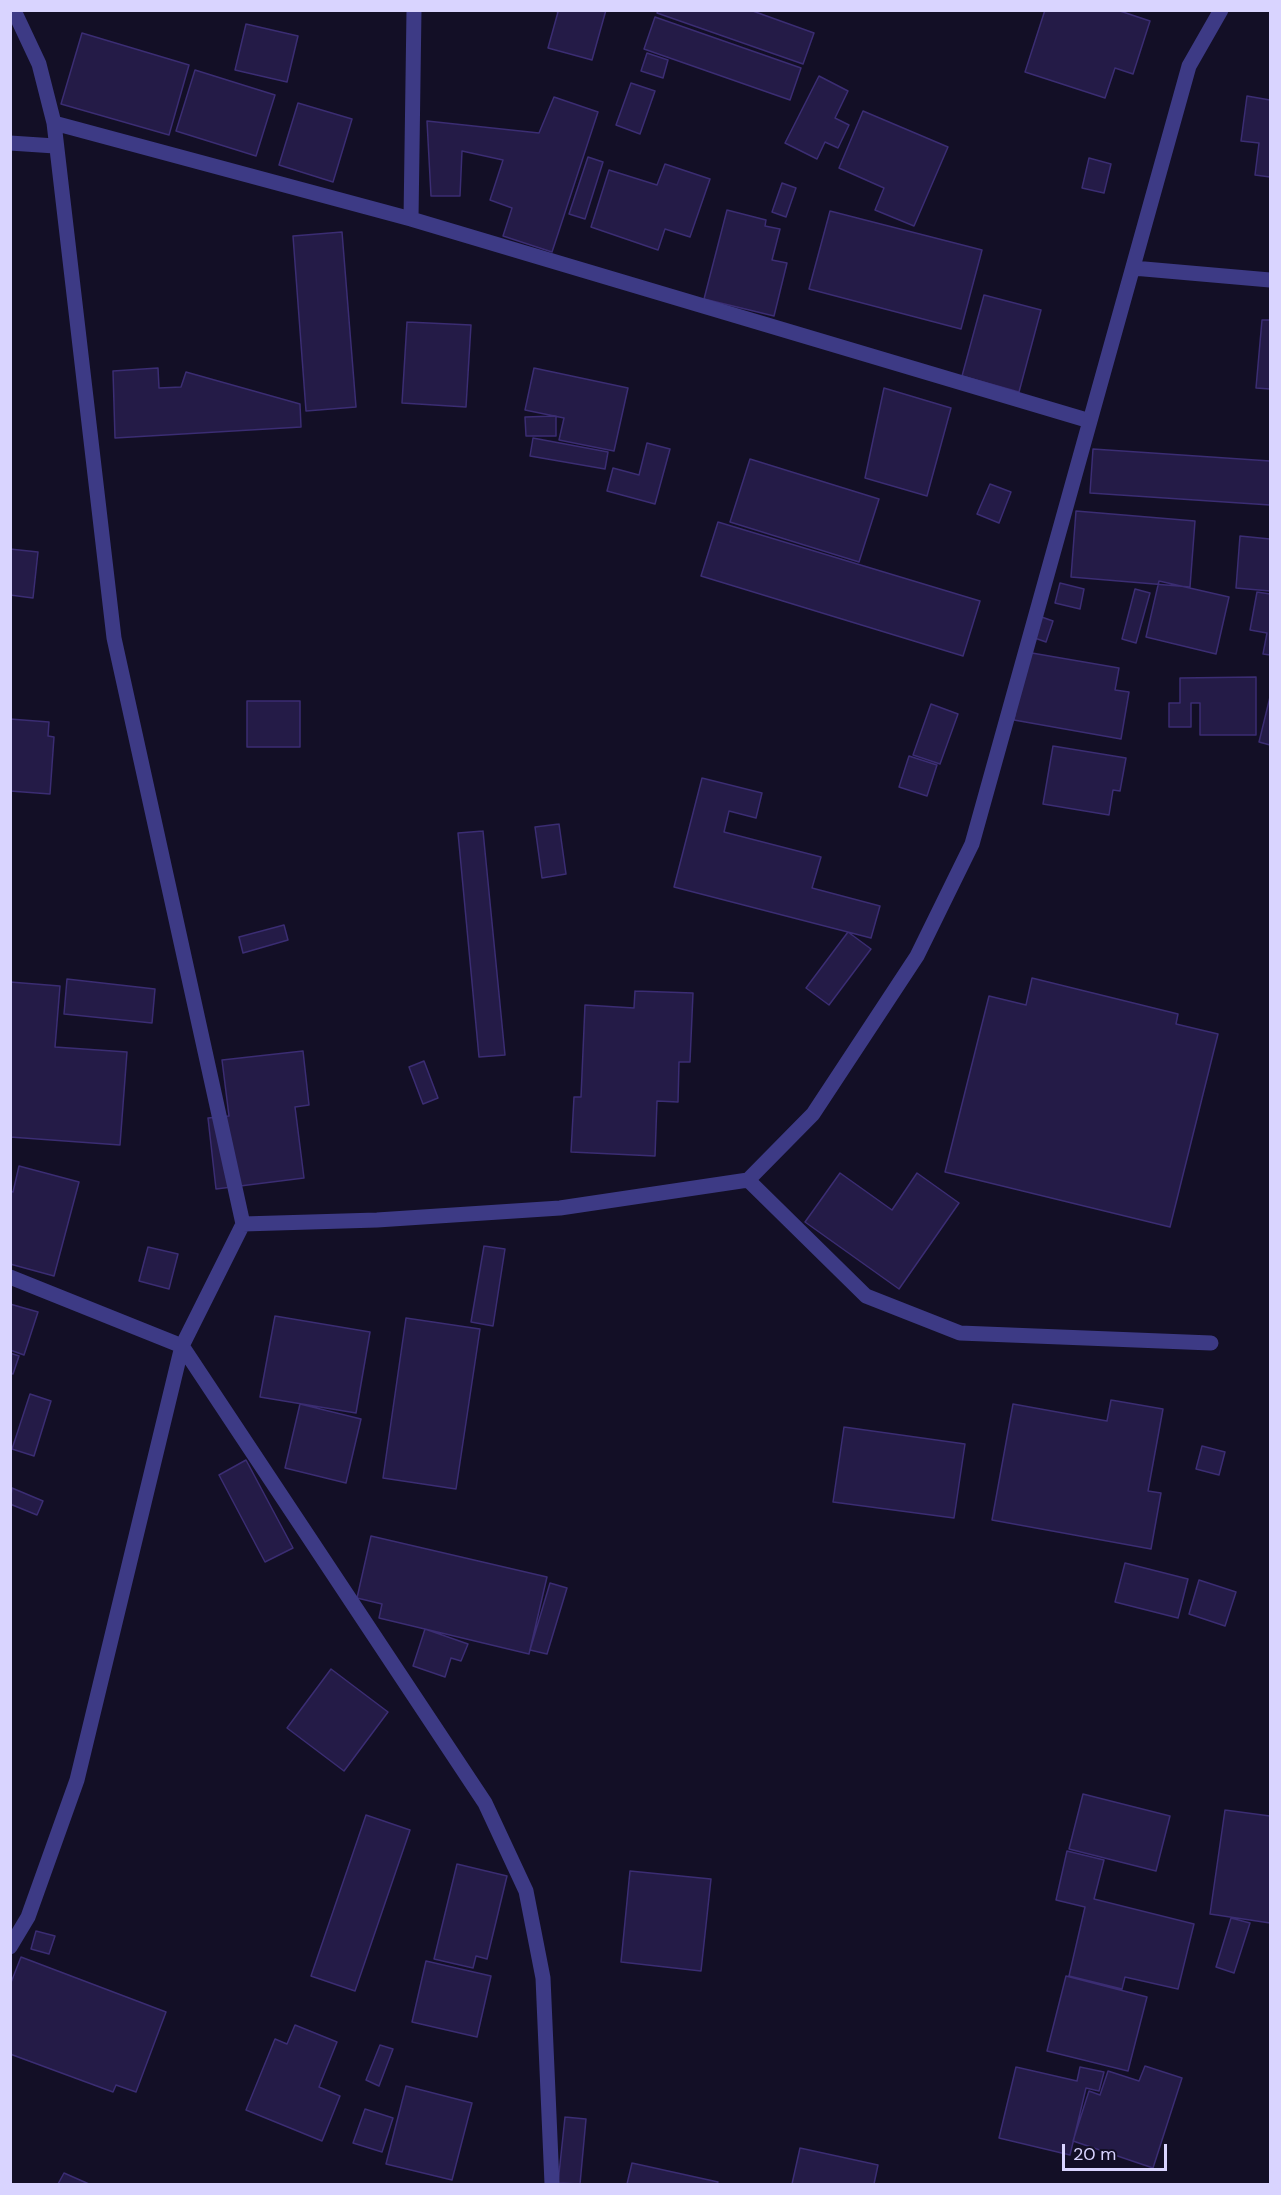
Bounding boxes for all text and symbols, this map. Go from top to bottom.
scale bar [1065,2132,1170,2170]
text: 20 m [1073,2142,1116,2166]

